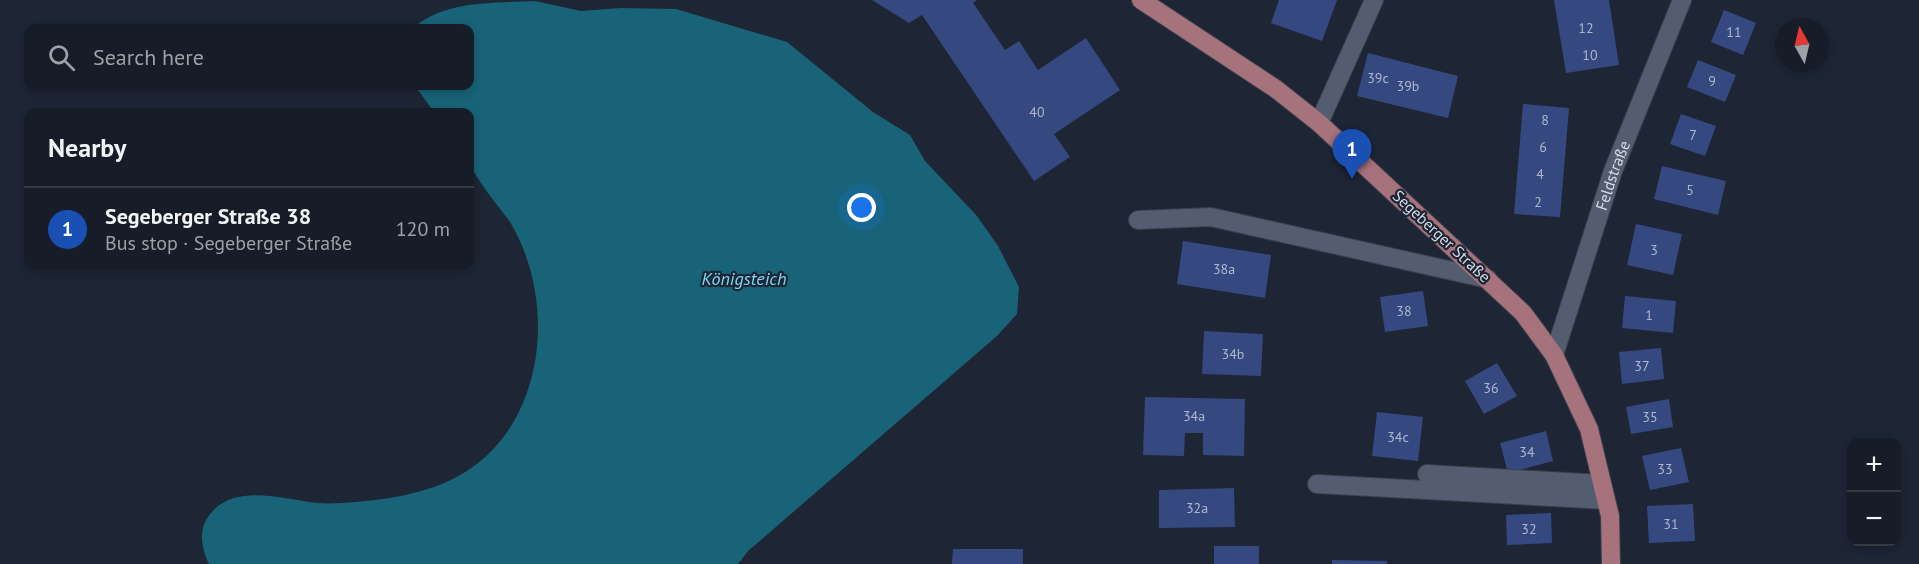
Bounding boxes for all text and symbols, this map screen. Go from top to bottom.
north arrow [1775,18,1829,72]
house number: 12 [1578,19,1594,37]
house number: 11 [1726,23,1742,41]
search box [24,24,474,90]
icon: search [45,41,78,74]
text: Search here [93,43,204,71]
house number: 10 [1582,46,1598,64]
house number: 39c [1367,69,1389,87]
house number: 9 [1708,72,1716,90]
house number: 39b [1397,77,1419,95]
house number: 40 [1029,103,1045,121]
house number: 8 [1541,111,1549,129]
house number: 7 [1689,126,1697,144]
pin: 1 [1332,130,1372,179]
text: Nearby [48,131,126,164]
street label: Feldstraße [1591,137,1634,213]
house number: 6 [1539,138,1547,156]
house number: 4 [1536,165,1544,183]
house number: 5 [1686,181,1694,199]
street label: Segeberger Straße [1389,185,1495,287]
your location [847,193,876,222]
house number: 2 [1534,193,1542,211]
text: Segeberger Straße 38 [105,202,311,230]
text: 1 [62,216,73,242]
text: 120 m [396,216,450,242]
text: Bus stop · Segeberger Straße [105,230,352,256]
house number: 3 [1650,241,1658,259]
house number: 38a [1213,260,1235,278]
water label: Königsteich [702,267,786,290]
house number: 38 [1396,302,1412,320]
house number: 1 [1645,306,1653,324]
house number: 34b [1222,345,1244,363]
house number: 37 [1634,357,1650,375]
house number: 36 [1483,379,1499,397]
house number: 34a [1183,407,1205,425]
house number: 35 [1642,408,1658,426]
house number: 34c [1387,428,1409,446]
map controls [1847,438,1901,546]
button: + [1847,438,1901,492]
house number: 34 [1519,443,1535,461]
house number: 33 [1657,460,1673,478]
button: − [1847,492,1901,546]
house number: 32a [1186,499,1208,517]
house number: 31 [1663,515,1679,533]
house number: 32 [1521,520,1537,538]

